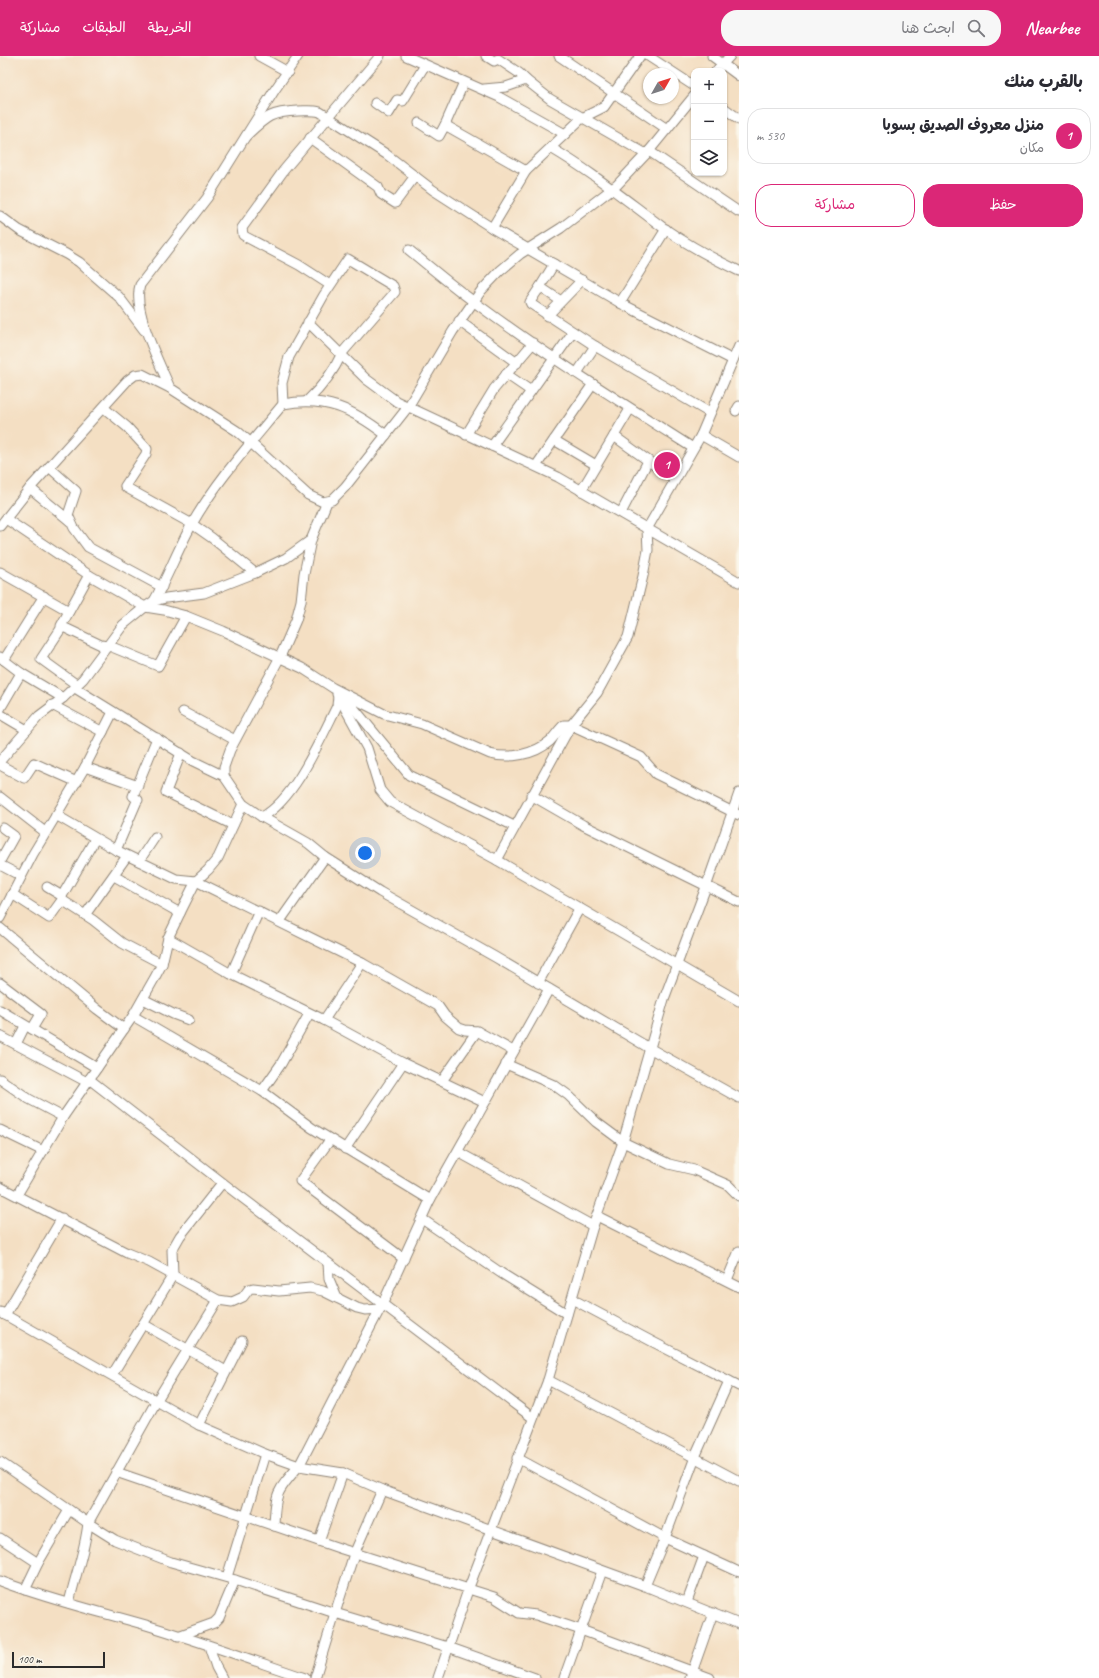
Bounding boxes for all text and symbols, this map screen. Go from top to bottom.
search box [721,10,1001,46]
text: Nearbee [1025,16,1079,40]
icon: search [965,17,987,39]
text: مشاركة [20,19,60,36]
text: الطبقات [82,19,126,36]
text: الخريطة [148,19,191,36]
text: ابحث هنا [901,19,955,38]
north arrow [643,68,679,104]
map controls [691,68,727,176]
button: + [691,68,727,104]
text: بالقرب منك [1004,71,1083,92]
button: − [691,104,727,140]
text: منزل معروف الصديق بسوبا [882,116,1044,135]
text: 530 m [756,128,784,144]
text: 1 [1066,128,1072,144]
button: layers [691,140,727,176]
text: مكان [1020,140,1044,156]
button: مشاركة [755,184,915,227]
button: حفظ [923,184,1083,227]
pin: 1 [654,450,680,480]
your location [355,843,375,863]
scale bar [12,1650,105,1669]
text: 100 m [18,1652,42,1666]

